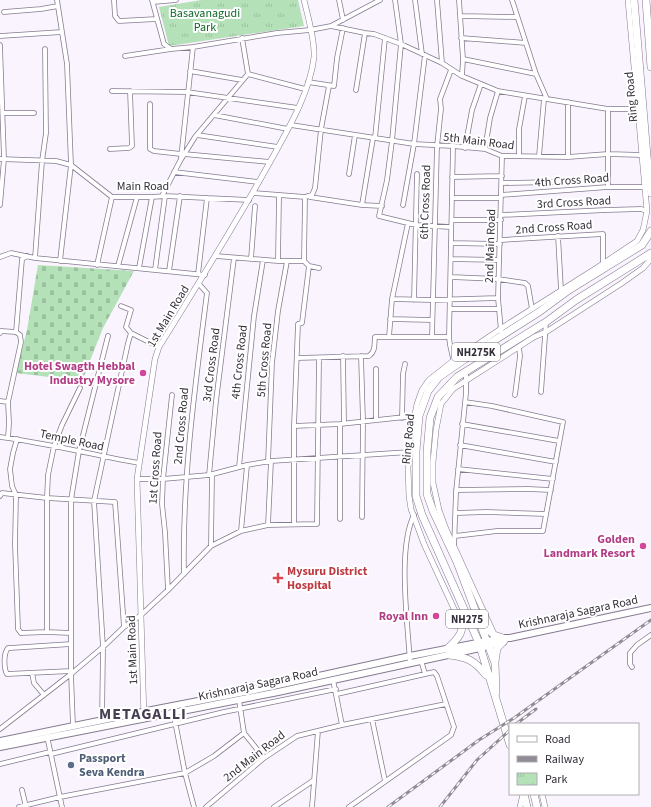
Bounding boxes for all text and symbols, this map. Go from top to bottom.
park label: Basavanagudi Park [170,5,240,36]
street label: Ring Road [621,71,642,123]
street label: 5th Main Road [442,129,515,154]
street label: 6th Cross Road [416,164,435,240]
street label: 4th Cross Road [534,169,610,192]
street label: Main Road [117,178,169,195]
street label: 3rd Cross Road [536,192,612,213]
street label: 2nd Main Road [481,209,500,283]
street label: 2nd Cross Road [515,216,593,239]
street label: 1st Main Road [143,282,194,350]
street label: 5th Cross Road [253,322,276,398]
street label: 4th Cross Road [227,324,252,400]
street label: 3rd Cross Road [199,327,224,403]
road number: NH275K [452,343,500,361]
place label: Hotel Swagth Hebbal Industry Mysore [24,358,136,389]
marker: Hotel Swagth Hebbal Industry Mysore [138,368,148,378]
street label: 2nd Cross Road [170,387,193,465]
street label: Ring Road [398,413,419,465]
street label: Temple Road [38,425,106,456]
street label: 1st Cross Road [144,431,167,505]
place label: Golden Landmark Resort [544,531,635,562]
marker: Golden Landmark Resort [638,541,648,551]
place label: Mysuru District Hospital [287,563,368,594]
marker: Mysuru District Hospital [272,572,284,584]
street label: Krishnaraja Sagara Road [517,591,640,633]
place label: Royal Inn [379,608,428,625]
road number: NH275 [446,610,488,628]
marker: Royal Inn [431,611,441,621]
street label: 1st Main Road [123,615,142,685]
street label: Krishnaraja Sagara Road [197,663,320,705]
district label: METAGALLI [99,703,187,725]
legend [509,723,639,795]
street label: 2nd Main Road [220,727,289,786]
text: Road [545,731,571,748]
place label: Passport Seva Kendra [79,750,144,781]
text: Railway [545,751,584,768]
marker: Passport Seva Kendra [66,760,76,770]
text: Park [545,771,567,788]

